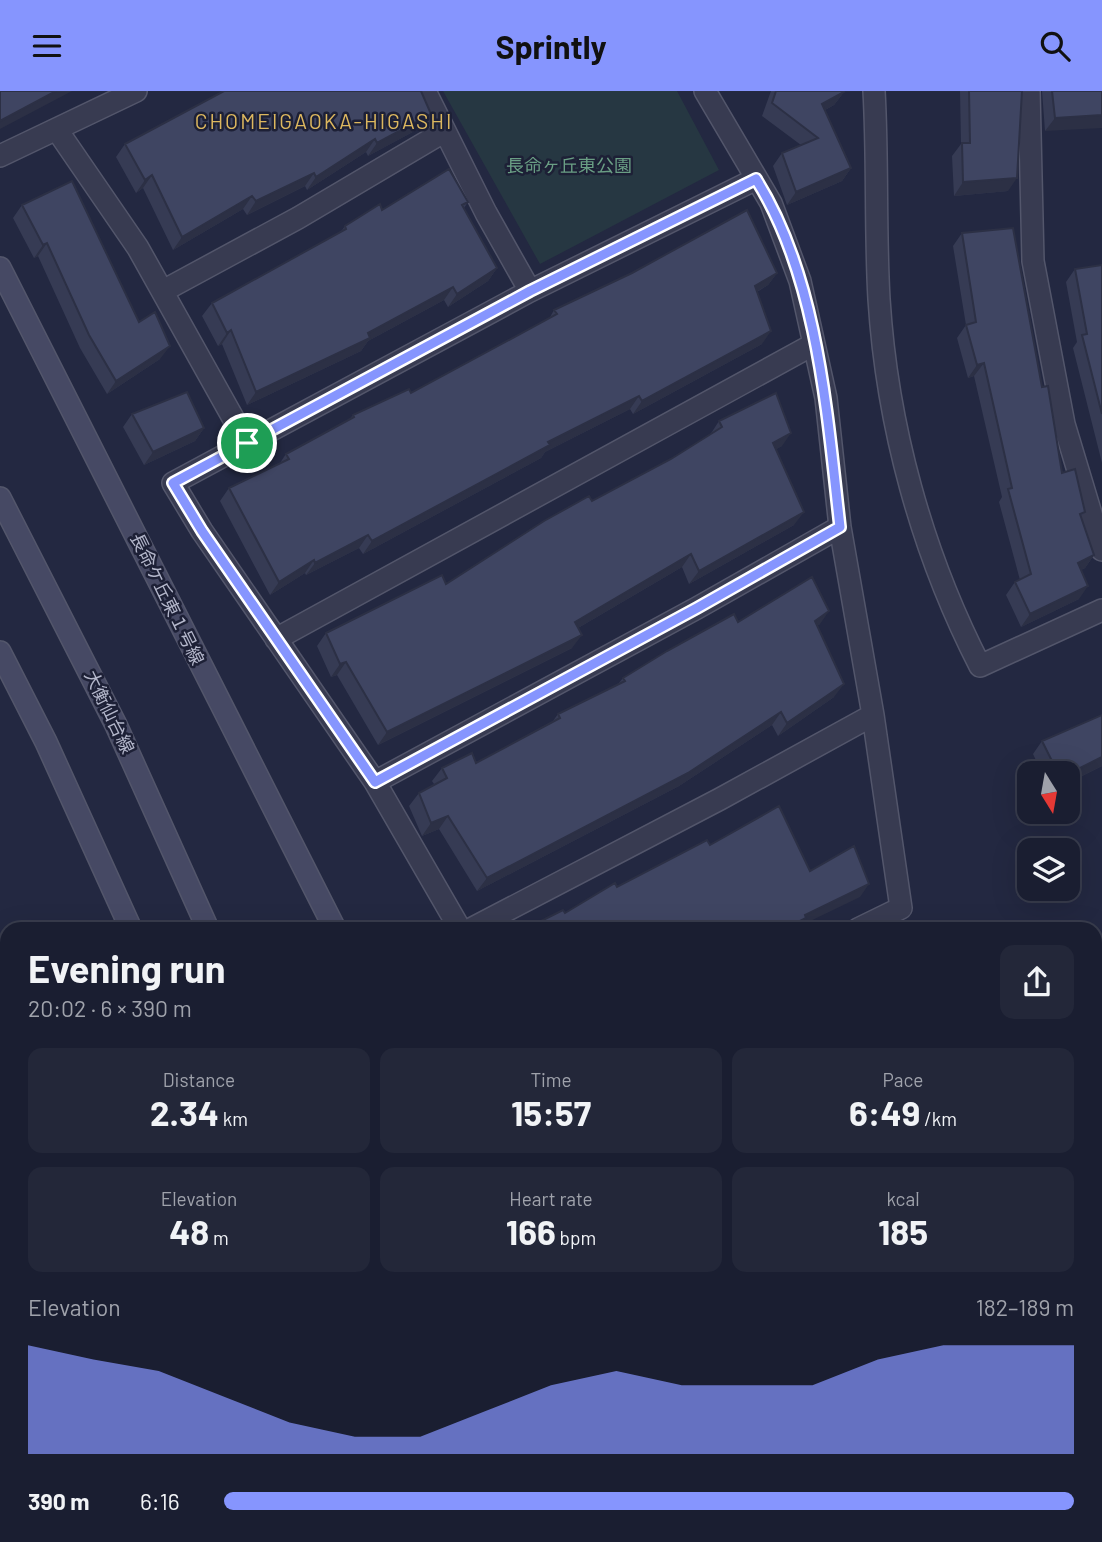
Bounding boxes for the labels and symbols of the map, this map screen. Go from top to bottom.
district label: CHOMEIGAOKA-HIGASHI [195,108,453,133]
park label: 長命ヶ丘東公園 [506,154,632,176]
pin [217,413,277,473]
street label: 長命ケ丘東１号線 [126,529,209,668]
street label: 大衡仙台線 [80,666,140,757]
north arrow [1017,761,1080,824]

